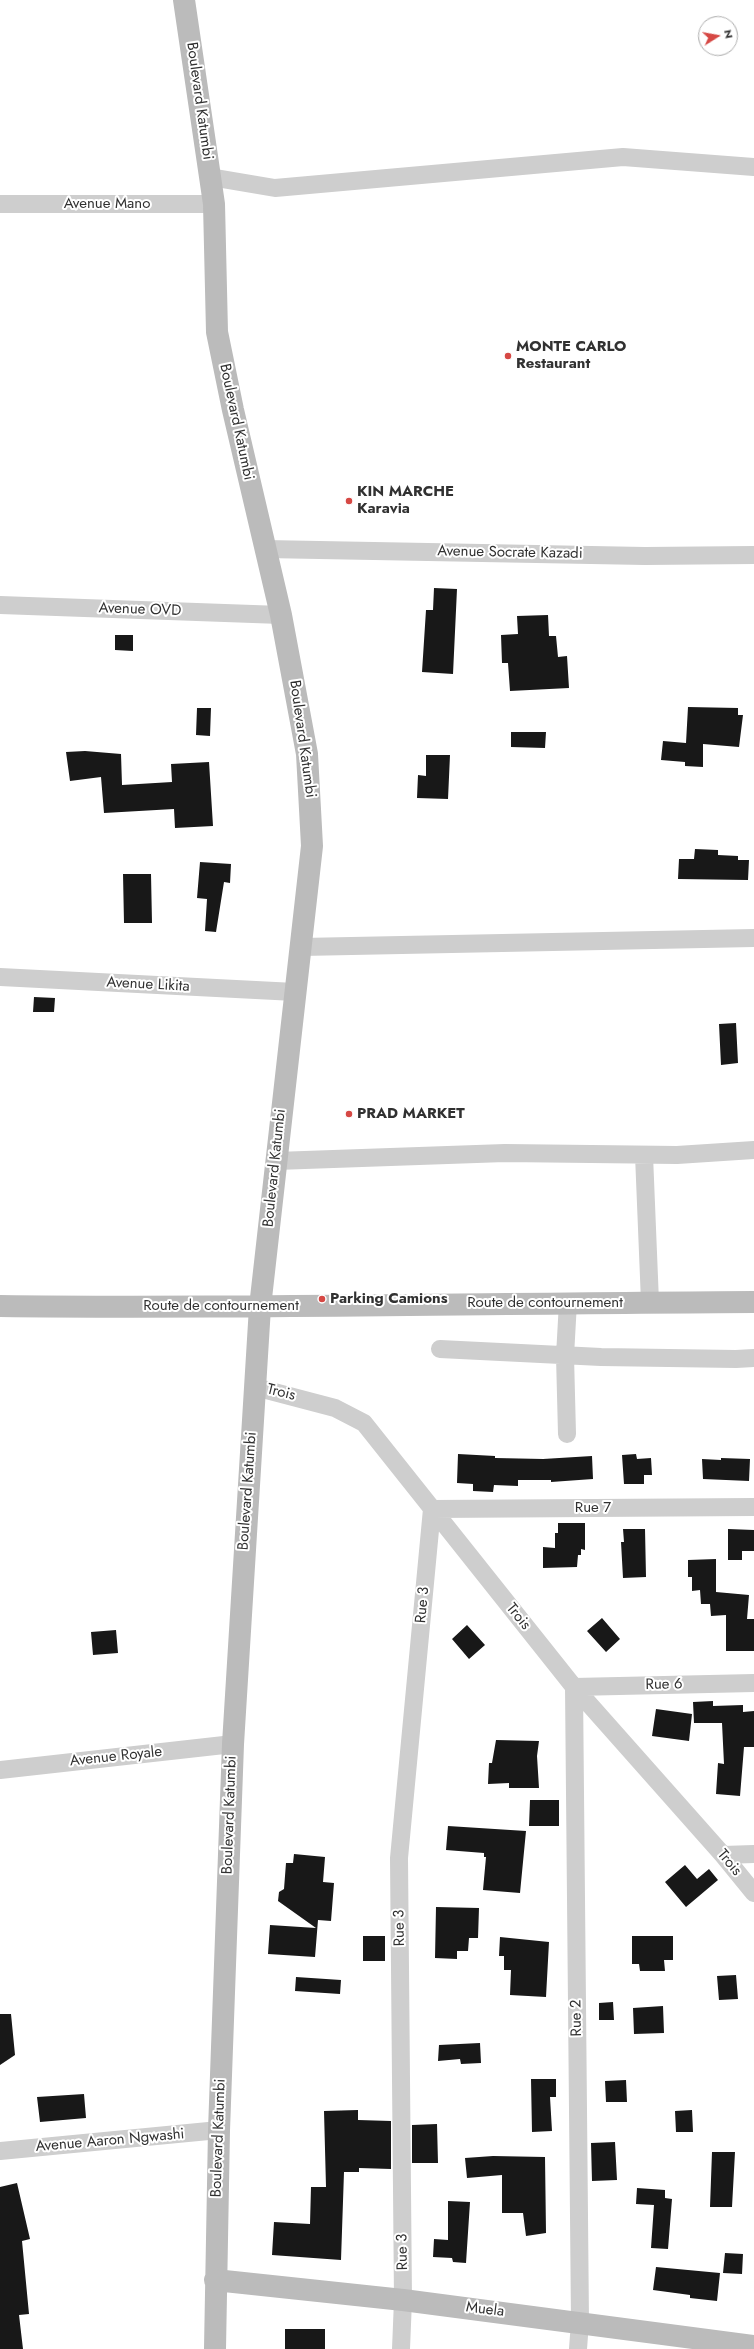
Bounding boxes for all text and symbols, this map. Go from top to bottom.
north arrow [698,16,738,56]
text: N [720,28,737,40]
street label: Boulevard Katumbi [182,41,216,161]
street label: Avenue Mano [64,195,150,213]
place label: MONTE CARLO Restaurant [516,338,626,373]
marker: MONTE CARLO Restaurant [503,351,513,361]
street label: Boulevard Katumbi [215,362,257,482]
place label: KIN MARCHE Karavia [357,483,454,518]
marker: KIN MARCHE Karavia [344,496,354,506]
street label: Avenue Socrate Kazadi [437,543,583,563]
street label: Avenue OVD [98,600,182,620]
street label: Boulevard Katumbi [285,679,319,799]
street label: Avenue Likita [106,974,190,996]
place label: PRAD MARKET [357,1105,465,1123]
street label: Boulevard Katumbi [260,1108,290,1228]
marker: PRAD MARKET [344,1109,354,1119]
place label: Parking Camions [330,1290,448,1308]
marker: Parking Camions [317,1294,327,1304]
street label: Route de contournement [467,1294,623,1312]
street label: Route de contournement [143,1297,299,1315]
street label: Trois [265,1381,297,1405]
street label: Boulevard Katumbi [235,1431,261,1551]
street label: Rue 7 [575,1499,611,1517]
street label: Rue 3 [412,1586,434,1624]
street label: Trois [502,1600,534,1634]
street label: Rue 6 [645,1676,683,1694]
street label: Avenue Royale [69,1743,163,1771]
street label: Boulevard Katumbi [219,1755,241,1875]
street label: Trois [713,1846,745,1880]
street label: Rue 3 [391,1910,409,1946]
street label: Rue 2 [568,1999,586,2037]
street label: Boulevard Katumbi [208,2078,230,2198]
street label: Avenue Aaron Ngwashi [35,2126,185,2156]
street label: Rue 3 [394,2234,412,2270]
street label: Muela [465,2299,505,2321]

